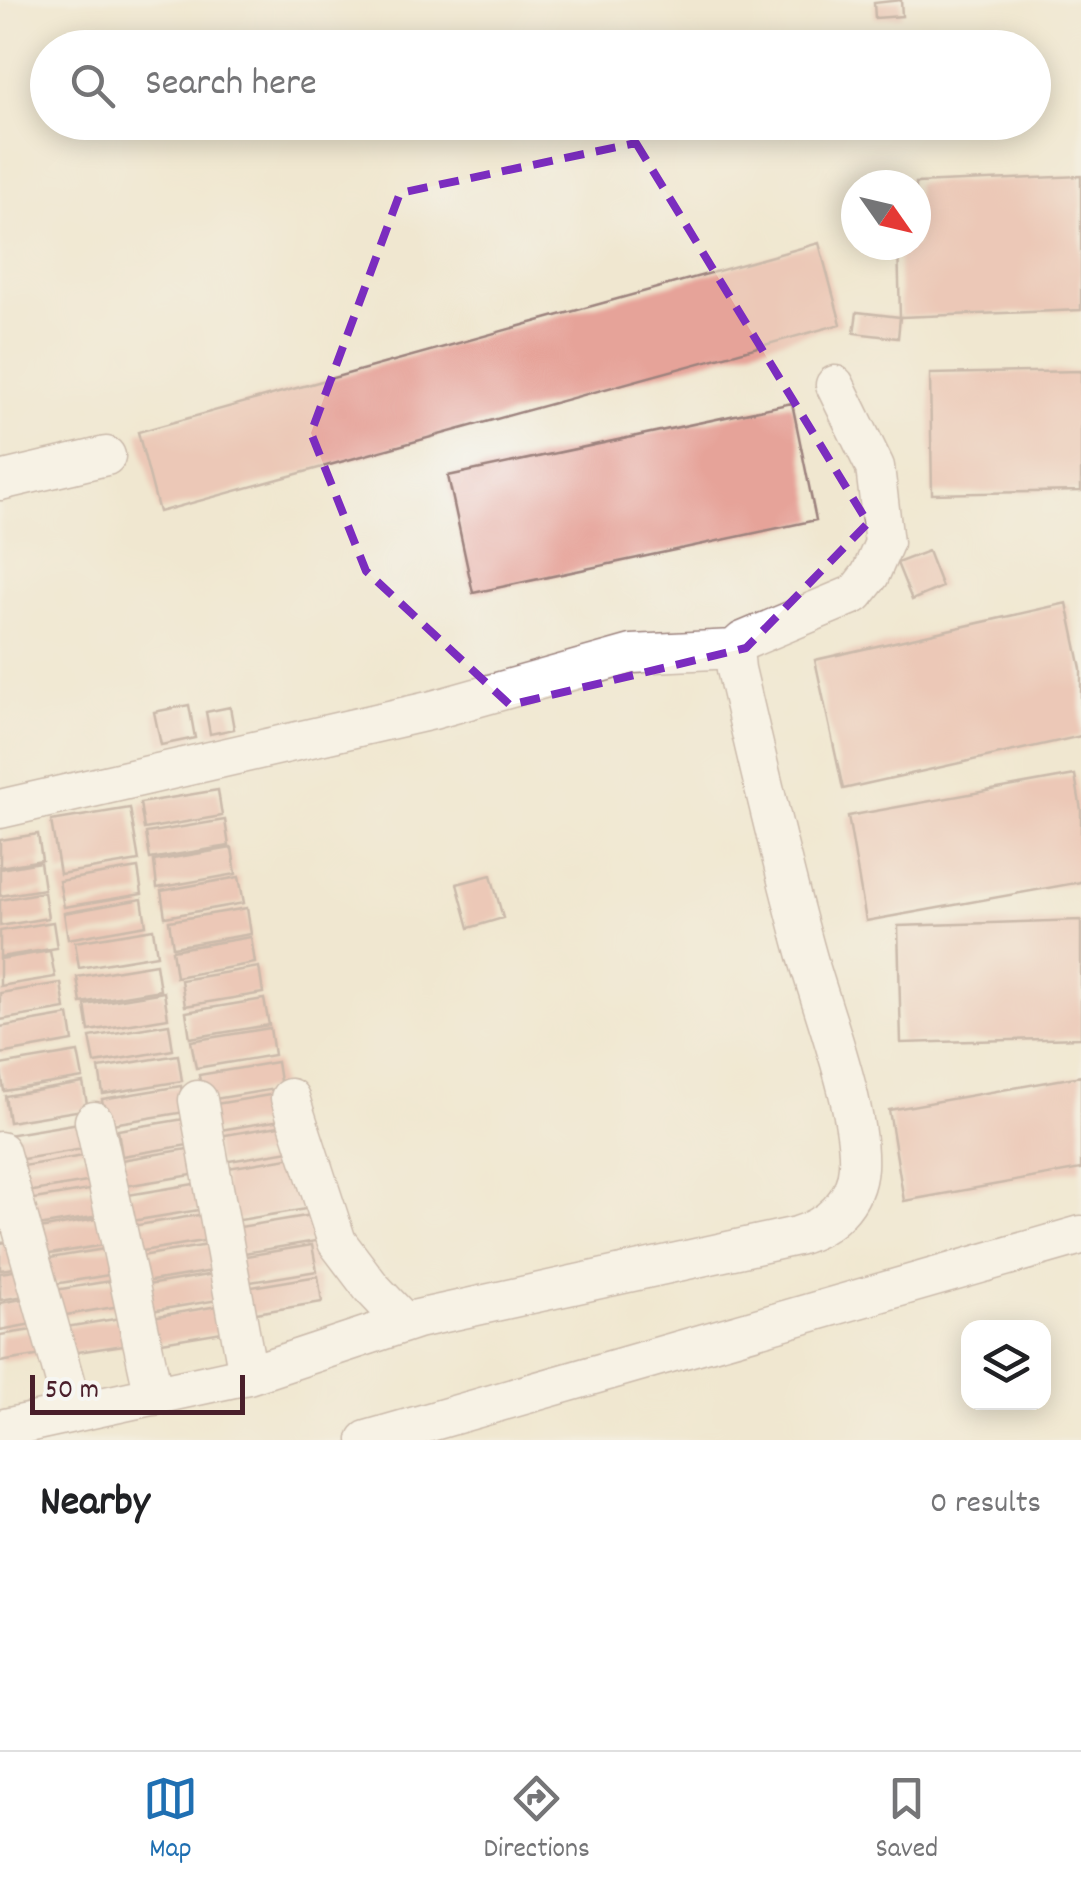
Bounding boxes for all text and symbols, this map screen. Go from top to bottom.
search box [30,30,1051,140]
icon: search [65,58,120,113]
text: Search here [145,58,317,113]
north arrow [841,170,931,260]
map controls [961,1320,1051,1410]
button: layers [961,1320,1051,1410]
scale bar [30,1370,245,1414]
text: 50 m [45,1372,99,1412]
text: Nearby [40,1475,150,1535]
text: 0 results [930,1482,1041,1528]
tab: Map [143,1771,198,1871]
tab: Directions [484,1771,590,1871]
tab: Saved [876,1771,938,1871]

